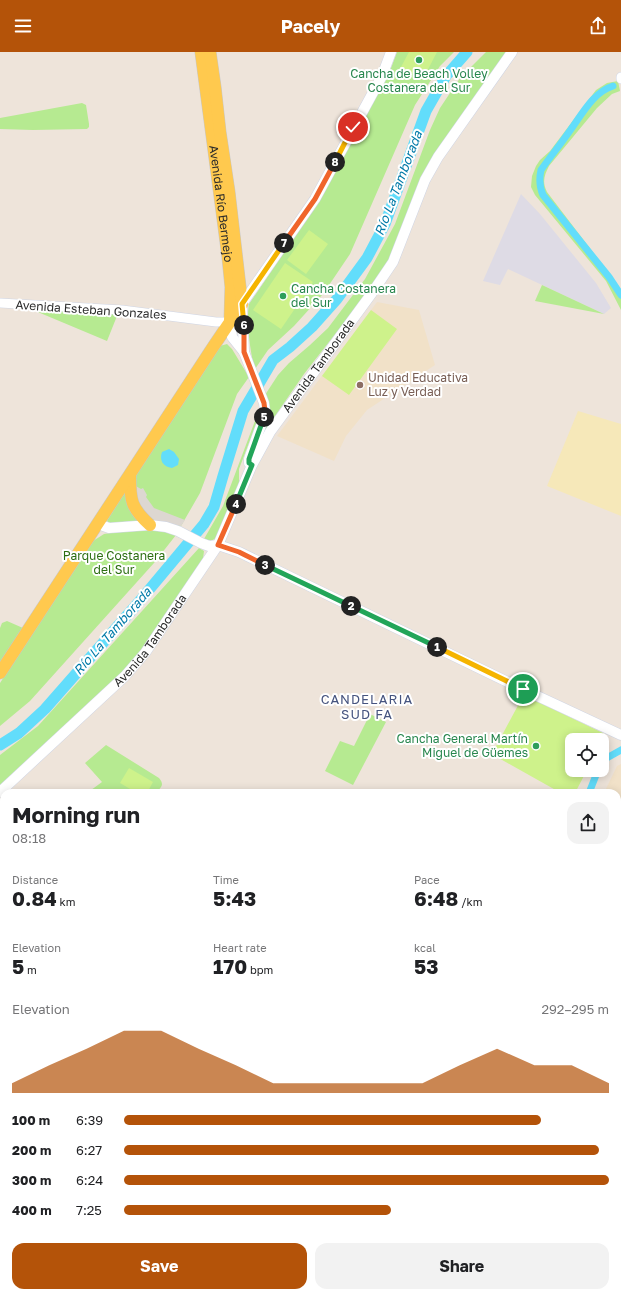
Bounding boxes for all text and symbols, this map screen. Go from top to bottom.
icon: menu [12,15,34,37]
text: Pacely [281,15,340,37]
icon: share [587,15,609,37]
marker: Cancha de Beach Volley Costanera del Sur [414,55,424,65]
place label: Cancha de Beach Volley Costanera del Sur [350,66,488,95]
pin [336,110,370,144]
icon: check [342,116,364,138]
water label: Río La Tamborada [371,128,426,238]
street label: Avenida Río Bermejo [206,144,236,263]
pin: 8 [325,152,345,172]
text: 8 [331,155,339,168]
pin: 7 [274,233,294,253]
text: 7 [281,236,287,249]
place label: Cancha Costanera del Sur [291,281,396,310]
marker: Cancha Costanera del Sur [278,291,288,301]
street label: Avenida Esteban Gonzales [15,297,167,322]
pin: 6 [234,315,254,335]
street label: Avenida Tamborada [279,316,357,415]
text: 6 [241,318,248,331]
place label: Unidad Educativa Luz y Verdad [368,370,468,399]
marker: Unidad Educativa Luz y Verdad [355,380,365,390]
pin: 5 [254,407,274,427]
text: 5 [261,410,267,423]
pin: 4 [226,494,246,514]
text: 4 [233,497,239,510]
park label: Parque Costanera del Sur [63,548,165,577]
pin: 3 [255,555,275,575]
text: 3 [262,558,268,571]
water label: Río La Tamborada [70,583,155,678]
street label: Avenida Tamborada [110,591,190,690]
pin: 2 [341,596,361,616]
text: 2 [348,599,354,612]
pin: 1 [427,637,447,657]
text: 1 [434,640,440,653]
pin [506,672,540,706]
icon: arrive [512,678,534,700]
district label: CANDELARIA SUD FA [321,691,413,722]
place label: Cancha General Martín Miguel de Güemes [397,731,528,760]
map controls [565,733,609,777]
button: locate [565,733,609,777]
marker: Cancha General Martín Miguel de Güemes [531,741,541,751]
text: Morning run [12,801,140,828]
button: share [567,802,609,844]
text: 08:18 [12,830,46,846]
text: Distance [12,873,58,886]
text: Time [213,873,239,886]
text: Pace [414,873,440,886]
text: 0.84 [12,886,57,910]
text: 5:43 [213,886,256,910]
text: 6:48 [414,886,458,910]
text: km [57,895,75,908]
text: /km [458,895,482,908]
text: Elevation [12,941,61,954]
text: Heart rate [213,941,267,954]
text: kcal [414,941,436,954]
text: 5 [12,954,24,978]
text: 170 [213,954,247,978]
text: 53 [414,954,438,978]
text: m [24,963,37,976]
text: bpm [247,963,273,976]
text: Elevation [12,1001,70,1017]
text: 292–295 m [541,1001,609,1017]
text: 100 m [12,1112,50,1128]
text: 6:39 [76,1112,103,1128]
text: 200 m [12,1142,51,1158]
text: 6:27 [76,1142,102,1158]
text: 300 m [12,1172,51,1188]
text: 6:24 [76,1172,103,1188]
text: 400 m [12,1202,52,1218]
text: 7:25 [76,1202,102,1218]
button: Save [12,1243,307,1289]
button: Share [315,1243,609,1289]

